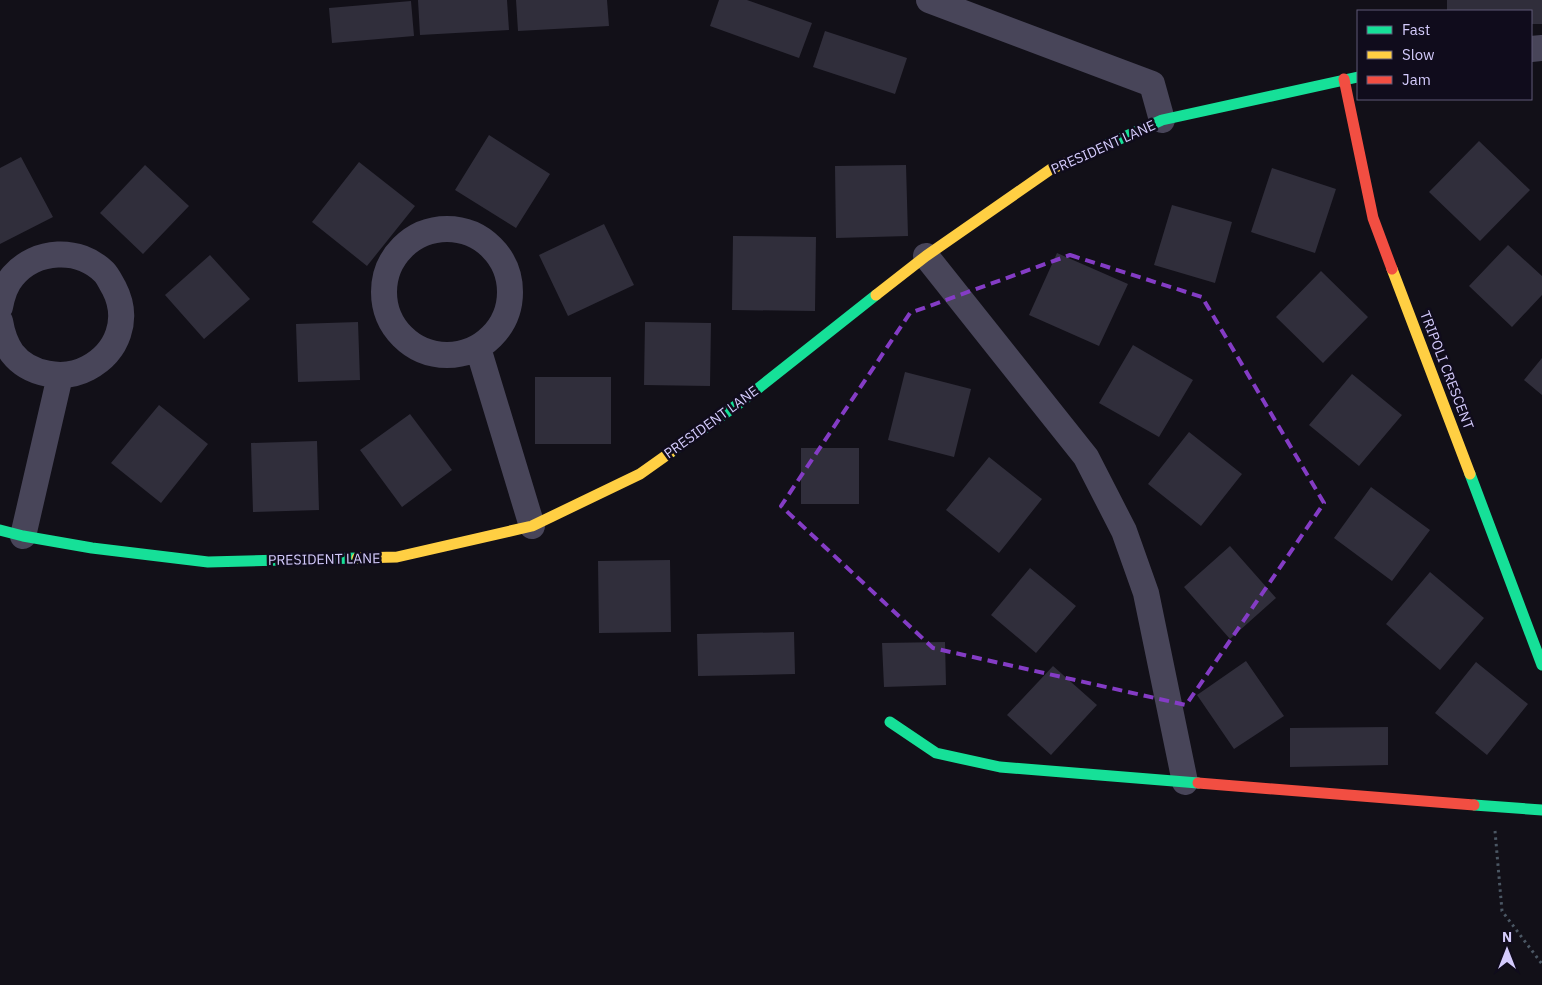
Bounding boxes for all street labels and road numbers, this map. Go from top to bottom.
street label: PRESIDENT LANE [1048,116,1158,178]
street label: TRIPOLI CRESCENT [1416,308,1478,432]
street label: PRESIDENT LANE [660,382,762,462]
street label: PRESIDENT LANE [268,549,380,569]

